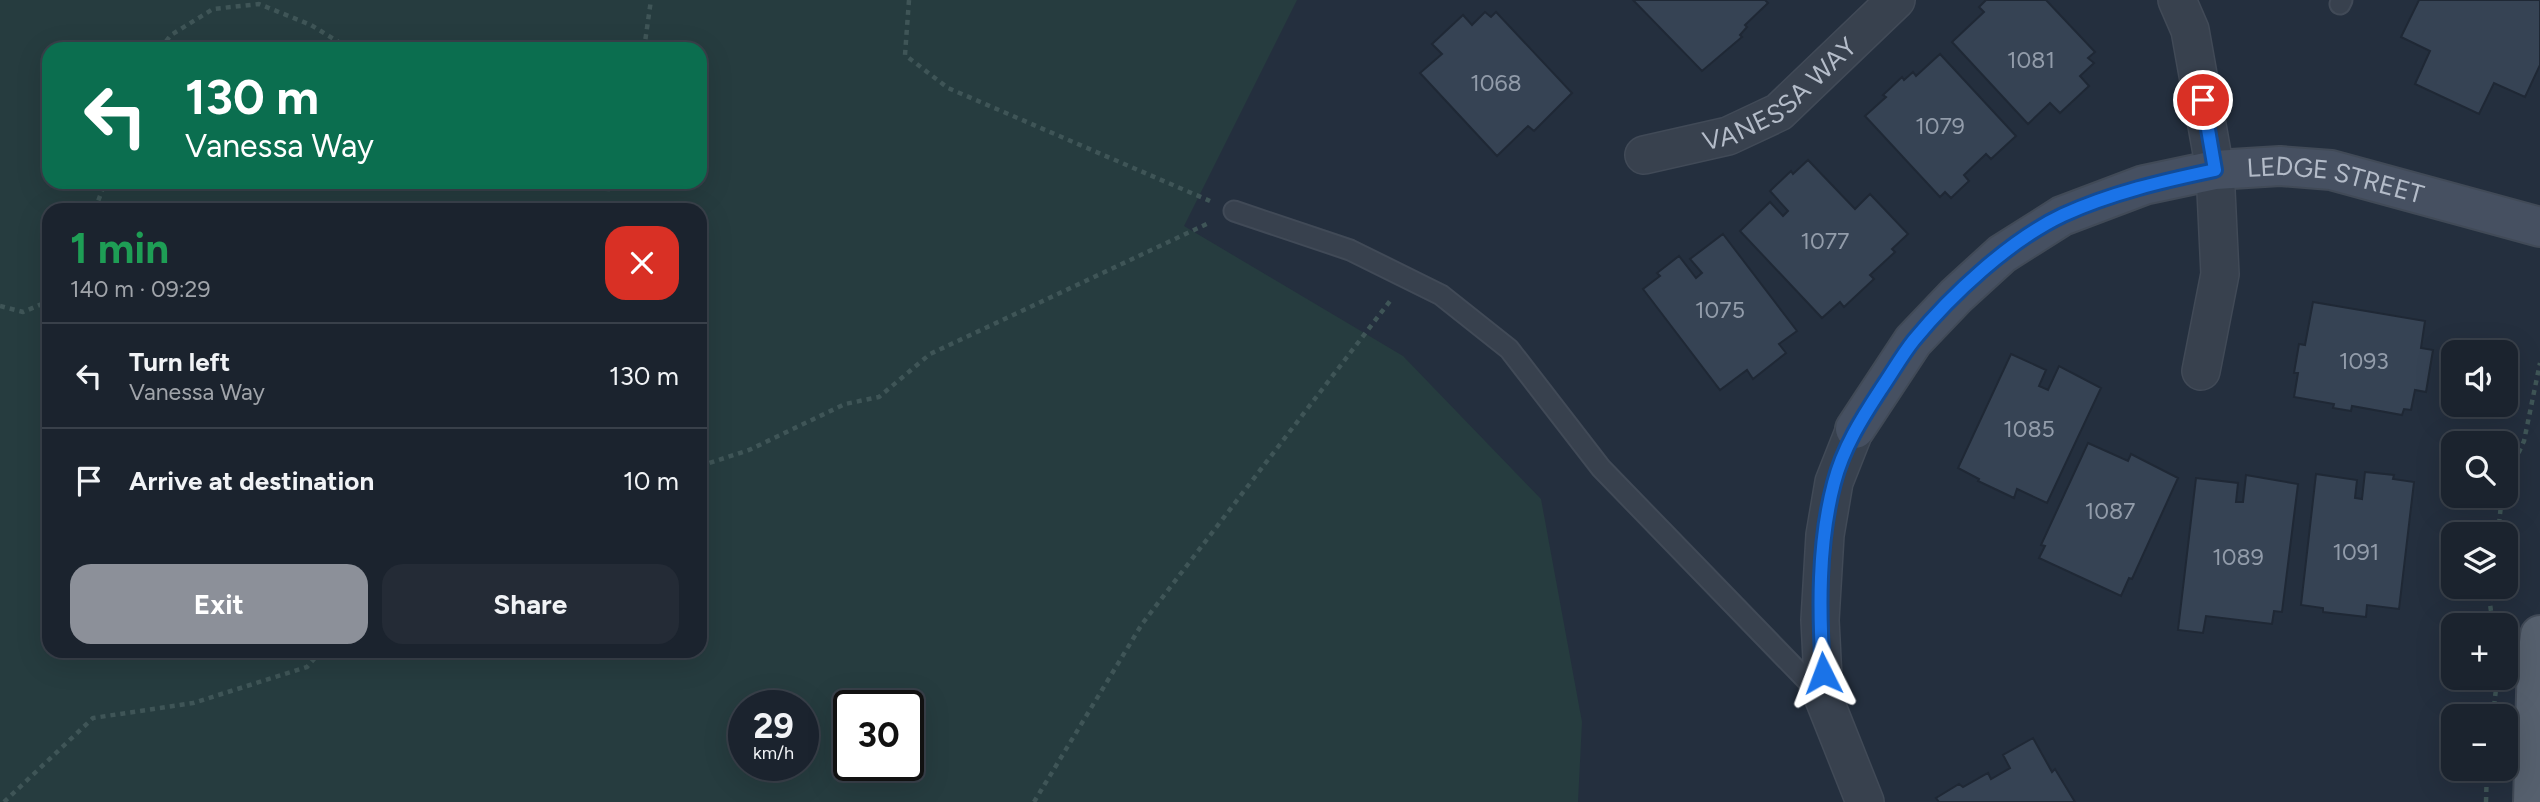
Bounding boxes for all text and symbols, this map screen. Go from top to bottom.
street label: VANESSA WAY [1699,30,1863,157]
house number: 1081 [2007,46,2055,74]
text: 130 m [185,67,319,126]
house number: 1068 [1470,69,1522,97]
icon: left [70,70,161,161]
pin [2173,70,2233,130]
icon: arrive [2184,81,2222,119]
house number: 1079 [1915,112,1965,140]
text: Vanessa Way [185,127,374,165]
street label: LEDGE STREET [2246,150,2428,211]
text: 1 min [70,223,169,274]
button: close [605,226,679,300]
house number: 1077 [1801,227,1849,255]
text: 140 m · 09:29 [70,275,210,303]
house number: 1075 [1695,296,1745,324]
map controls [2441,340,2518,781]
button: sound [2441,340,2518,417]
text: Turn left [129,346,230,378]
house number: 1093 [2339,347,2389,375]
icon: left [70,357,108,395]
text: 130 m [609,360,679,392]
text: Vanessa Way [129,378,265,406]
house number: 1085 [2003,415,2055,443]
button: search [2441,431,2518,508]
icon: arrive [70,462,108,500]
text: Arrive at destination [129,465,374,497]
text: 10 m [623,465,679,497]
house number: 1087 [2085,497,2135,525]
button: layers [2441,522,2518,599]
house number: 1091 [2333,538,2379,566]
house number: 1089 [2212,543,2264,571]
button: Exit [70,564,368,644]
button: Share [382,564,679,644]
button: + [2441,613,2518,690]
position arrow [1786,636,1860,710]
speed limit sign: 30 [833,690,924,781]
button: − [2441,704,2518,781]
text: 29 [753,705,794,747]
text: km/h [753,742,794,764]

